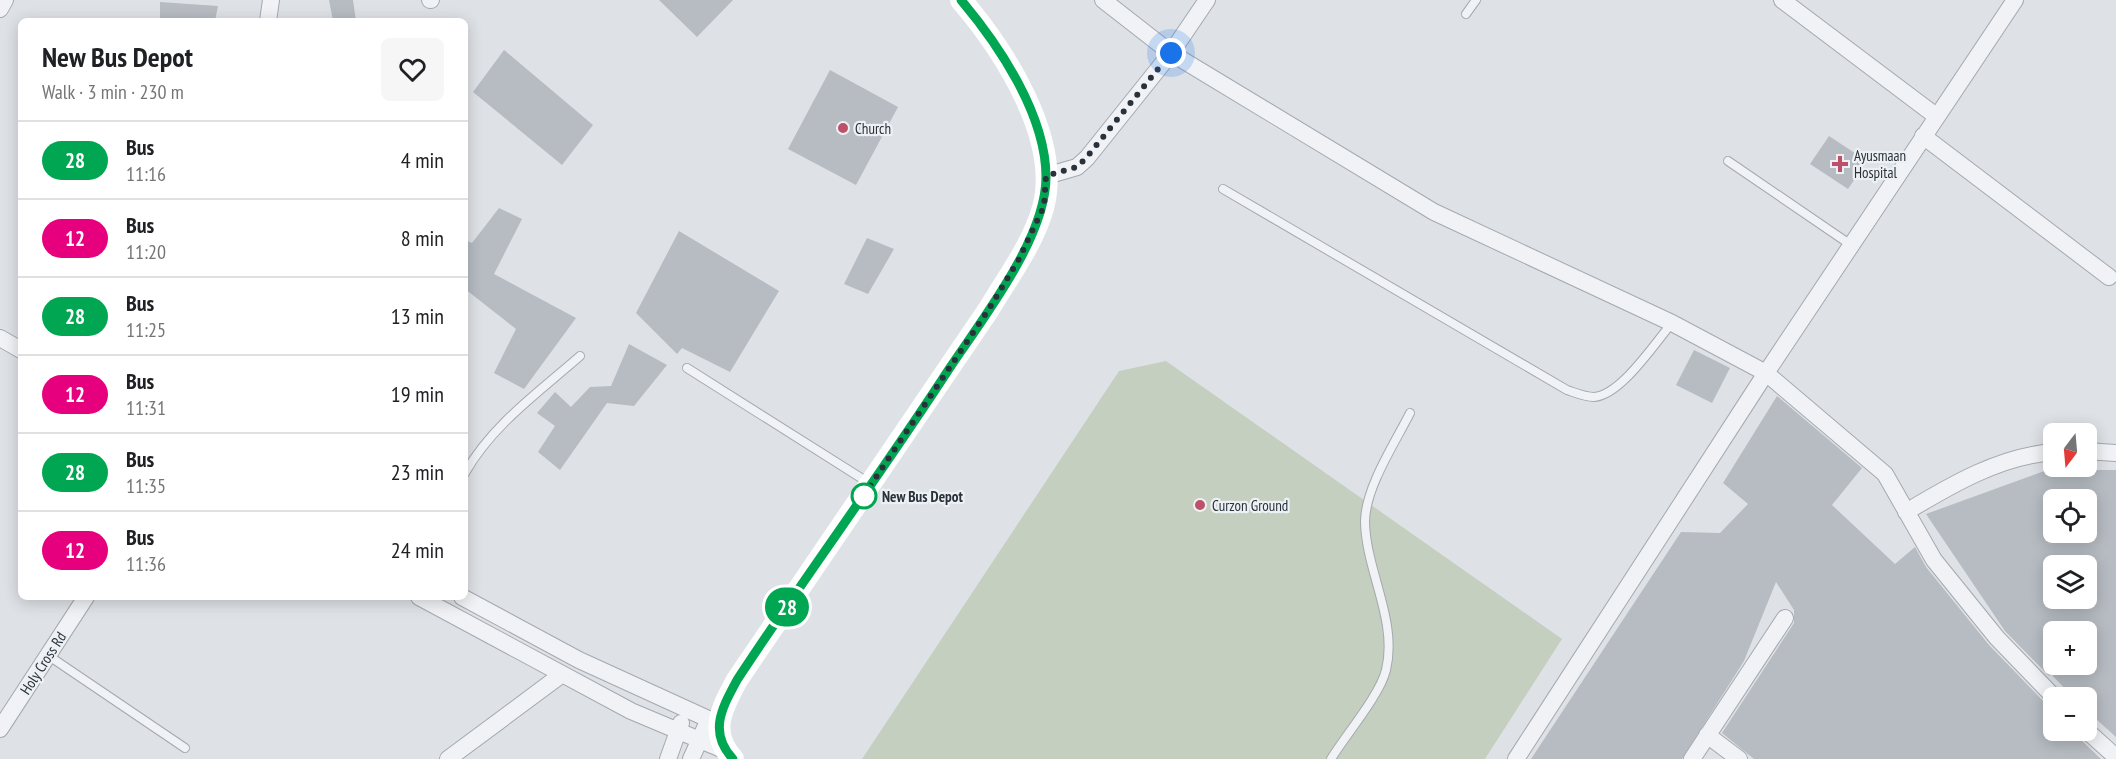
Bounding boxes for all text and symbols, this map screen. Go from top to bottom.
text: New Bus Depot [42,38,193,75]
button: heart [381,38,444,101]
your location [1156,38,1186,68]
text: Walk · 3 min · 230 m [42,79,184,105]
place label: Church [855,119,891,138]
marker: Church [836,121,850,135]
text: Bus [126,133,154,161]
text: 4 min [401,146,444,174]
place label: Ayusmaan Hospital [1854,146,1906,182]
text: 28 [65,147,85,174]
marker: Ayusmaan Hospital [1831,155,1849,173]
text: 11:16 [126,161,166,187]
text: Bus [126,211,154,239]
text: 8 min [401,224,444,252]
text: 12 [65,225,85,252]
text: 11:20 [126,239,166,265]
text: Bus [126,289,154,317]
text: 13 min [391,302,444,330]
text: 28 [65,303,85,330]
text: 11:25 [126,317,166,343]
text: Bus [126,367,154,395]
text: 19 min [391,380,444,408]
text: 12 [65,381,85,408]
text: 11:31 [126,395,166,421]
north arrow [2043,423,2097,477]
map controls [2043,423,2097,741]
text: Bus [126,445,154,473]
text: 23 min [391,458,444,486]
text: 28 [65,459,85,486]
text: 11:35 [126,473,166,499]
marker: New Bus Depot [851,483,877,509]
place label: New Bus Depot [882,487,963,506]
button: locate [2043,489,2097,543]
place label: Curzon Ground [1212,496,1288,515]
marker: Curzon Ground [1193,498,1207,512]
text: Bus [126,523,154,551]
text: 24 min [391,536,444,564]
text: 12 [65,537,85,564]
text: 11:36 [126,551,166,577]
button: layers [2043,555,2097,609]
line badge: 28 [760,588,814,626]
text: 28 [777,594,797,621]
button: + [2043,621,2097,675]
street label: Holy Cross Rd [16,628,70,698]
button: − [2043,687,2097,741]

